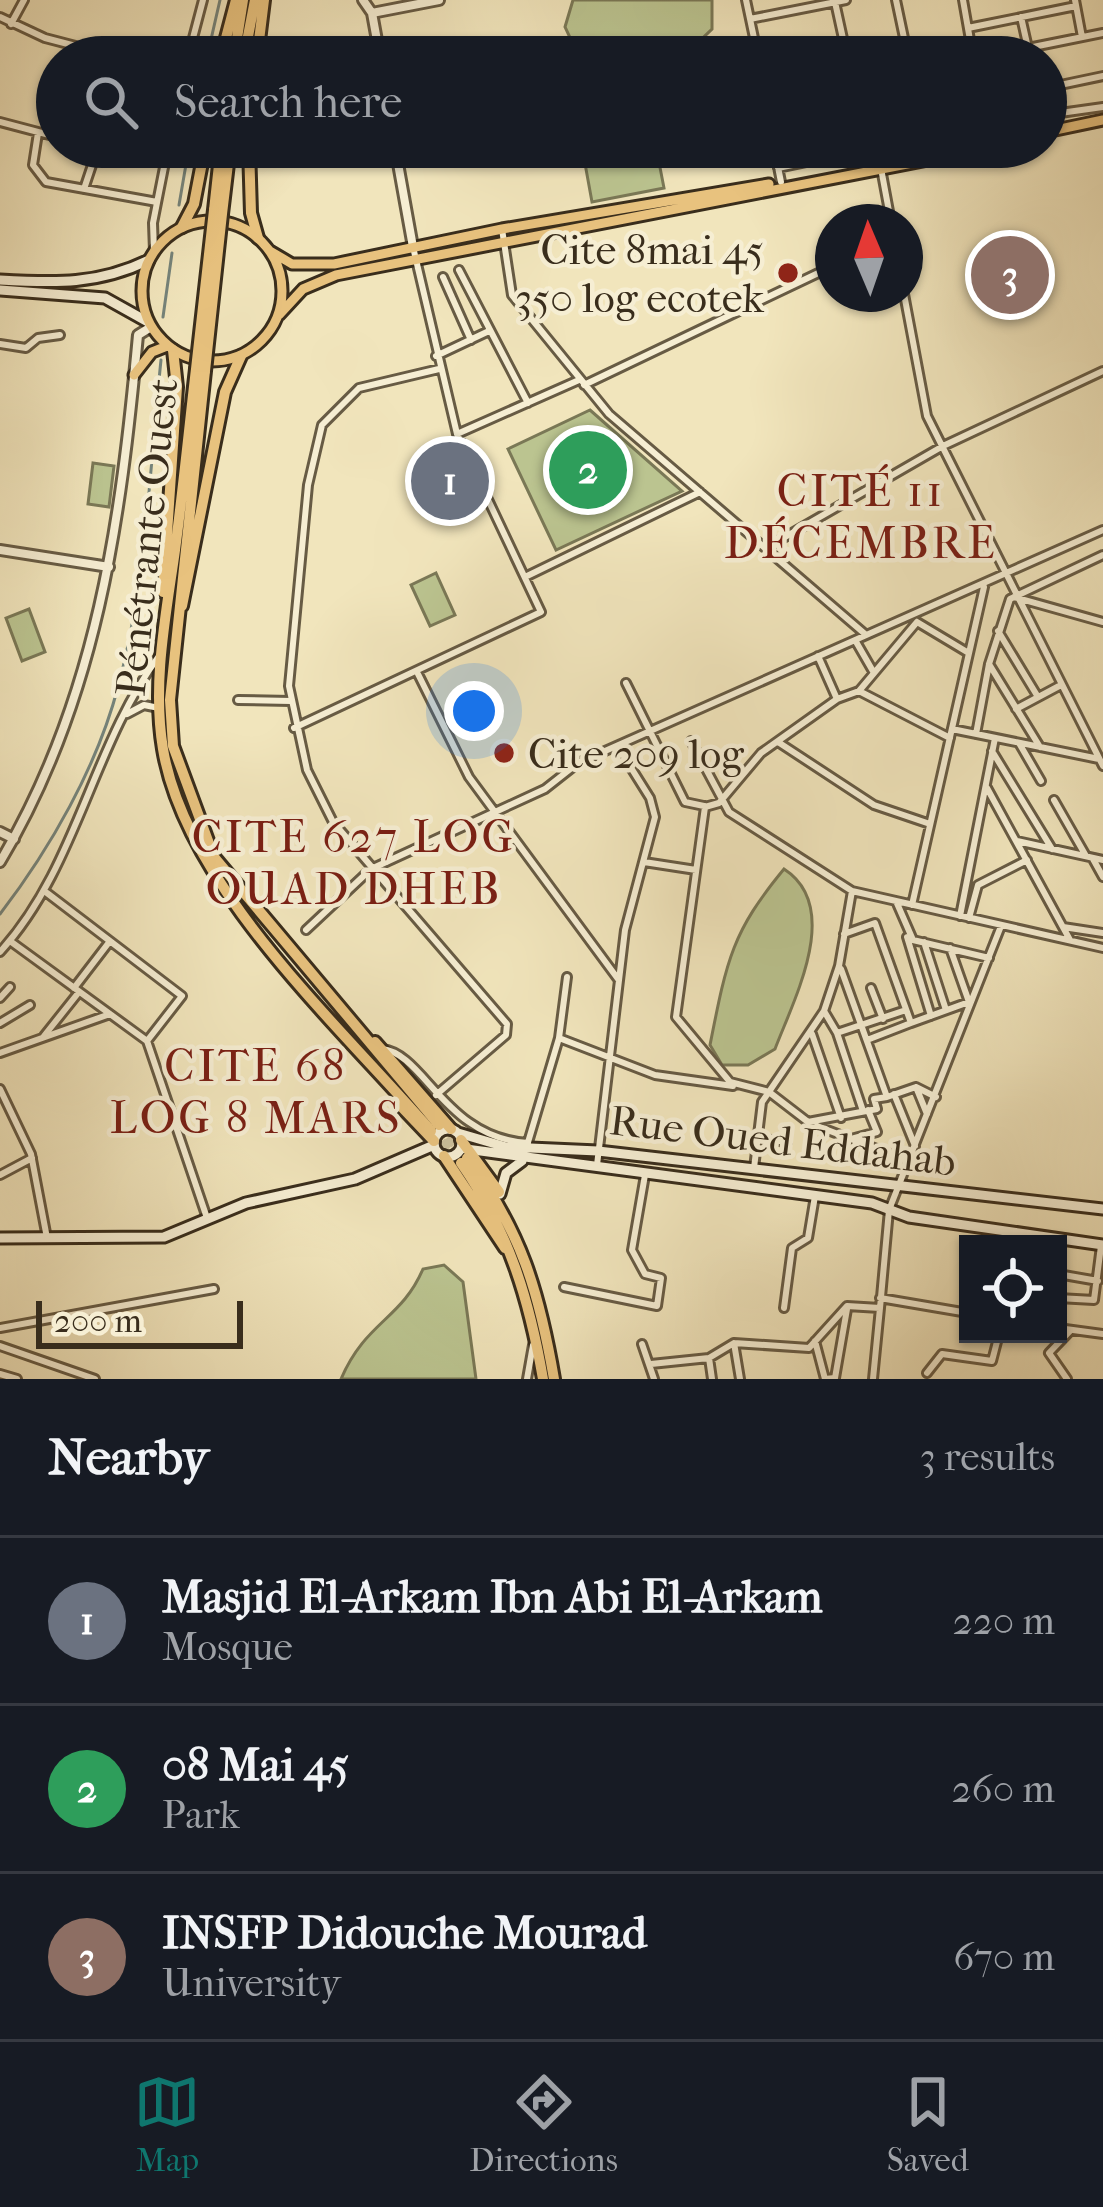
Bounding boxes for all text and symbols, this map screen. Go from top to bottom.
search box [36,36,1067,168]
icon: search [78,69,144,135]
text: Search here [174,76,402,129]
north arrow [815,204,923,312]
place label: Cite 8mai 45 350 log ecotek [515,226,764,323]
pin: 3 [971,230,1049,320]
marker: Cite 8mai 45 350 log ecotek [775,260,801,286]
street label: Pénétrante Ouest [106,376,189,699]
pin: 2 [549,425,627,515]
pin: 1 [411,436,489,526]
district label: CITÉ 11 DÉCEMBRE [724,464,998,570]
your location [444,681,504,741]
place label: Cite 209 log [528,730,744,779]
marker: Cite 209 log [491,740,517,766]
district label: CITE 627 LOG OUAD DHEB [192,811,516,916]
district label: CITE 68 LOG 8 MARS [110,1040,402,1145]
street label: Rue Oued Eddahab [607,1096,959,1187]
map controls [959,1235,1067,1343]
button: locate [959,1235,1067,1343]
scale bar [36,1295,243,1348]
text: 200 m [54,1302,142,1341]
text: Nearby [48,1427,209,1487]
text: 3 results [920,1434,1055,1480]
text: Masjid El-Arkam Ibn Abi El-Arkam [162,1571,823,1624]
text: 1 [80,1598,94,1644]
text: 220 m [953,1598,1055,1644]
text: Mosque [162,1624,293,1670]
text: 08 Mai 45 [162,1739,349,1792]
text: 2 [77,1766,97,1812]
text: 260 m [952,1766,1055,1812]
text: Park [162,1792,240,1838]
text: INSFP Didouche Mourad [162,1907,647,1960]
text: 3 [79,1934,95,1980]
text: 670 m [953,1934,1055,1980]
text: University [162,1960,341,2006]
tab: Map [134,2069,200,2180]
tab: Directions [469,2069,618,2180]
tab: Saved [887,2069,969,2180]

